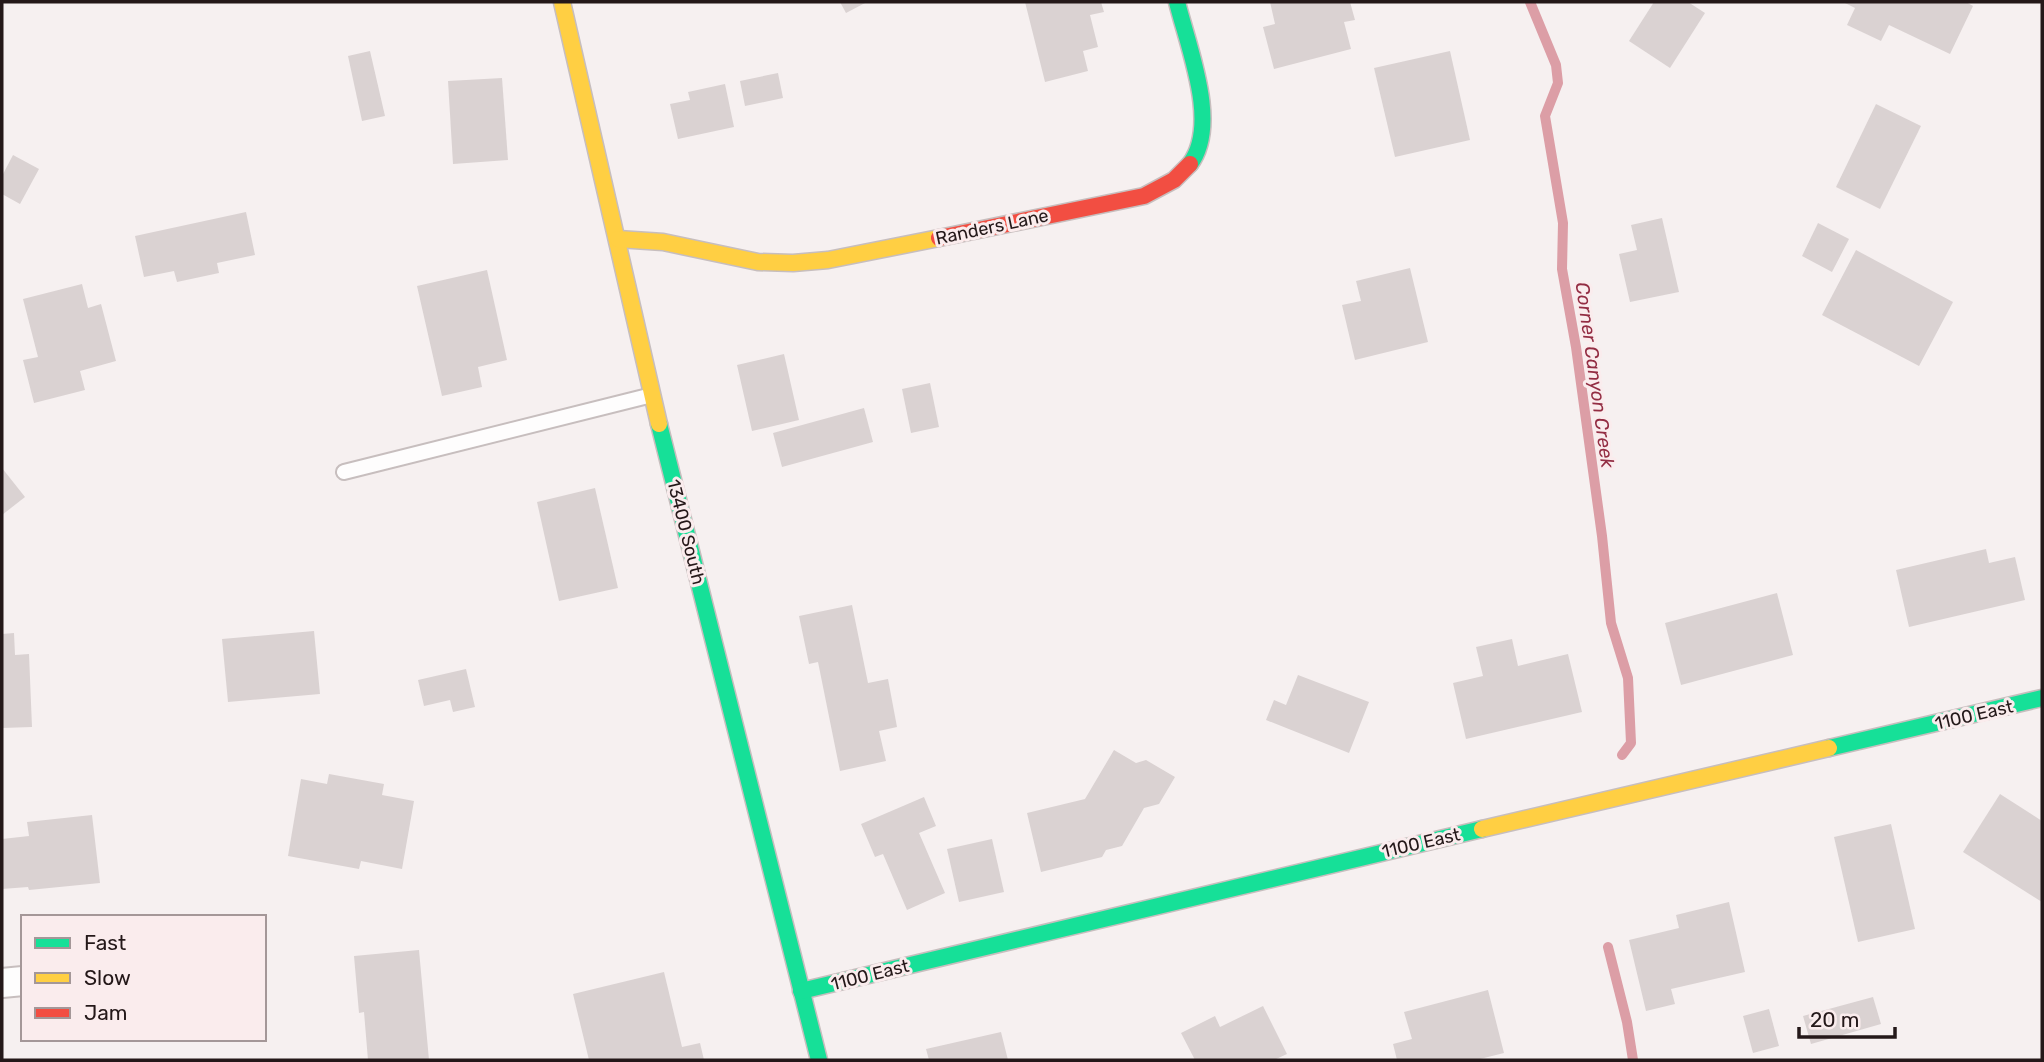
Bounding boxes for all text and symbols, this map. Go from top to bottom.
street label: Randers Lane [934,204,1050,250]
water label: Corner Canyon Creek [1571,281,1619,470]
street label: 13400 South [662,477,710,587]
street label: 1100 East [1933,695,2015,735]
street label: 1100 East [1380,823,1462,863]
legend [21,915,266,1041]
text: Fast [84,930,126,955]
street label: 1100 East [829,955,911,995]
text: Slow [84,965,131,990]
scale bar [1799,996,1895,1040]
text: Jam [84,1000,128,1025]
text: 20 m [1810,1007,1859,1032]

